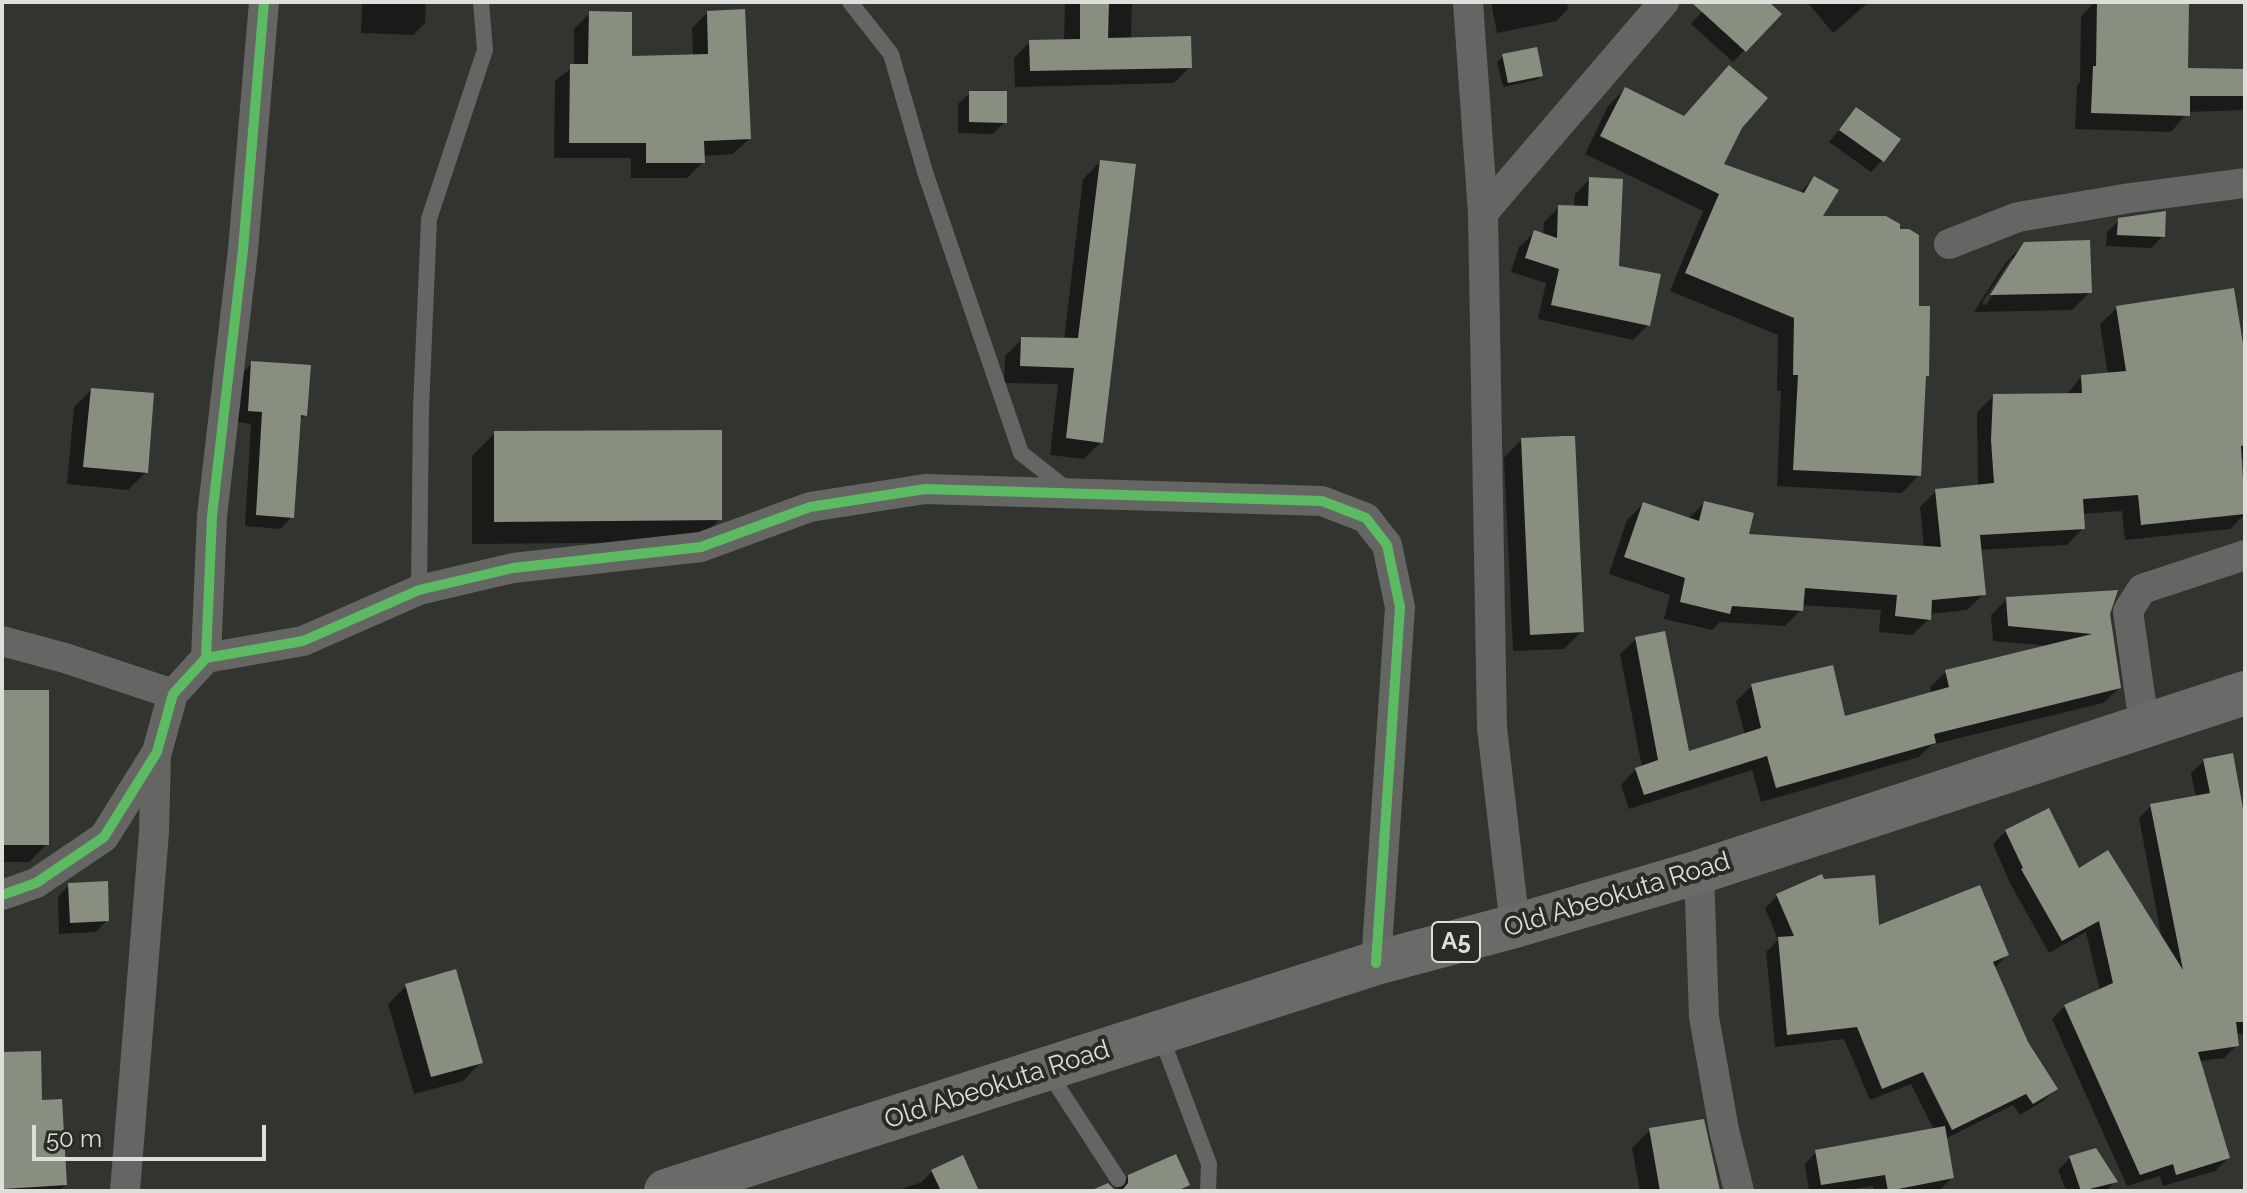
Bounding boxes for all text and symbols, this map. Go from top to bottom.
street label: Old Abeokuta Road [1500,846,1734,944]
road number: A5 [1432,922,1480,962]
street label: Old Abeokuta Road [881,1034,1113,1136]
scale bar [36,1109,270,1159]
text: 50 m [46,1124,102,1153]

